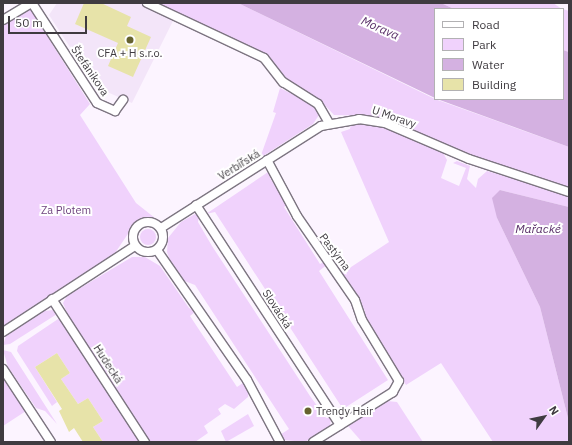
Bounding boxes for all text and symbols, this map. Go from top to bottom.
scale bar [10,8,89,34]
legend [434,8,564,100]
water label: Morava [359,13,401,43]
text: 50 m [15,15,43,30]
text: Road [472,17,500,32]
marker: CFA + H s.r.o. [125,35,135,45]
text: Park [472,37,496,52]
street label: Štefánikova [68,43,112,99]
place label: CFA + H s.r.o. [98,46,162,60]
text: Water [472,57,504,72]
text: Building [472,77,516,92]
street label: U Moravy [370,103,418,131]
street label: Verbířská [216,147,262,183]
park label: Za Plotem [41,203,91,217]
water label: Mařacké [515,222,561,236]
street label: Pastýrna [317,231,353,273]
street label: Slovácká [260,287,294,331]
street label: Hudecká [91,342,125,386]
north arrow [524,397,564,437]
text: N [546,403,562,418]
place label: Trendy Hair [316,404,373,418]
marker: Trendy Hair [303,406,313,416]

